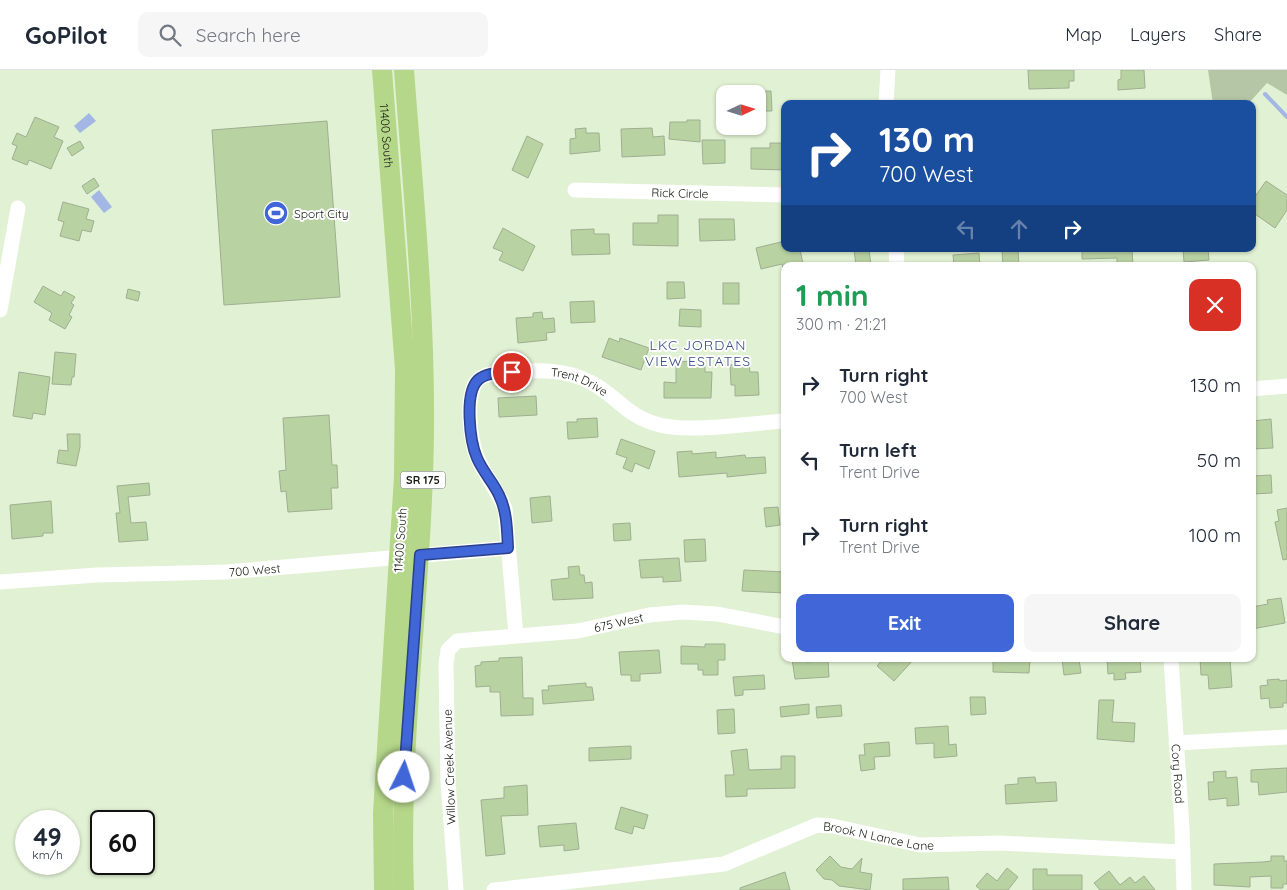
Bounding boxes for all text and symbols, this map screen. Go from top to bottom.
search box [138,12,488,57]
text: GoPilot [25,20,108,50]
icon: search [156,21,184,49]
text: Search here [196,23,301,47]
text: Map [1065,23,1102,46]
text: Layers [1130,23,1186,46]
text: Share [1214,23,1262,46]
north arrow [716,85,766,135]
map controls [716,85,766,135]
street label: 11400 South [377,103,397,168]
text: 130 m [879,117,975,161]
icon: right [796,120,861,185]
text: 700 West [879,160,974,188]
street label: Rick Circle [651,184,709,201]
sports icon: Sport City [263,200,289,226]
place label: Sport City [294,206,349,221]
icon: left [952,215,980,243]
icon: ahead [1005,215,1033,243]
icon: right [1058,215,1086,243]
text: 1 min [796,276,869,314]
button: close [1189,279,1241,331]
text: 300 m · 21:21 [796,314,887,334]
district label: LKC JORDAN VIEW ESTATES [645,336,751,370]
pin [491,351,533,393]
icon: arrive [498,358,526,386]
text: Turn right [839,363,928,387]
street label: Trent Drive [550,364,612,399]
icon: right [796,371,824,399]
text: 130 m [1190,373,1241,397]
text: 700 West [839,387,908,407]
text: Turn left [839,438,917,462]
icon: left [796,446,824,474]
text: 50 m [1197,448,1241,472]
text: Trent Drive [839,462,920,482]
road number: SR 175 [400,472,446,488]
street label: 11400 South [390,507,410,573]
text: Turn right [839,513,928,537]
icon: right [796,521,824,549]
text: 100 m [1189,523,1241,547]
text: Trent Drive [839,537,920,557]
street label: 700 West [228,560,281,579]
button: Exit [796,594,1014,652]
button: Share [1024,594,1241,652]
street label: 675 West [592,609,645,635]
street label: Willow Creek Avenue [439,709,459,825]
street label: Cory Road [1169,744,1188,804]
position arrow [377,750,429,802]
speed limit sign: 60 [90,810,155,875]
street label: Brook N Lance Lane [823,818,934,852]
text: 49 [33,821,62,852]
text: km/h [32,847,63,862]

